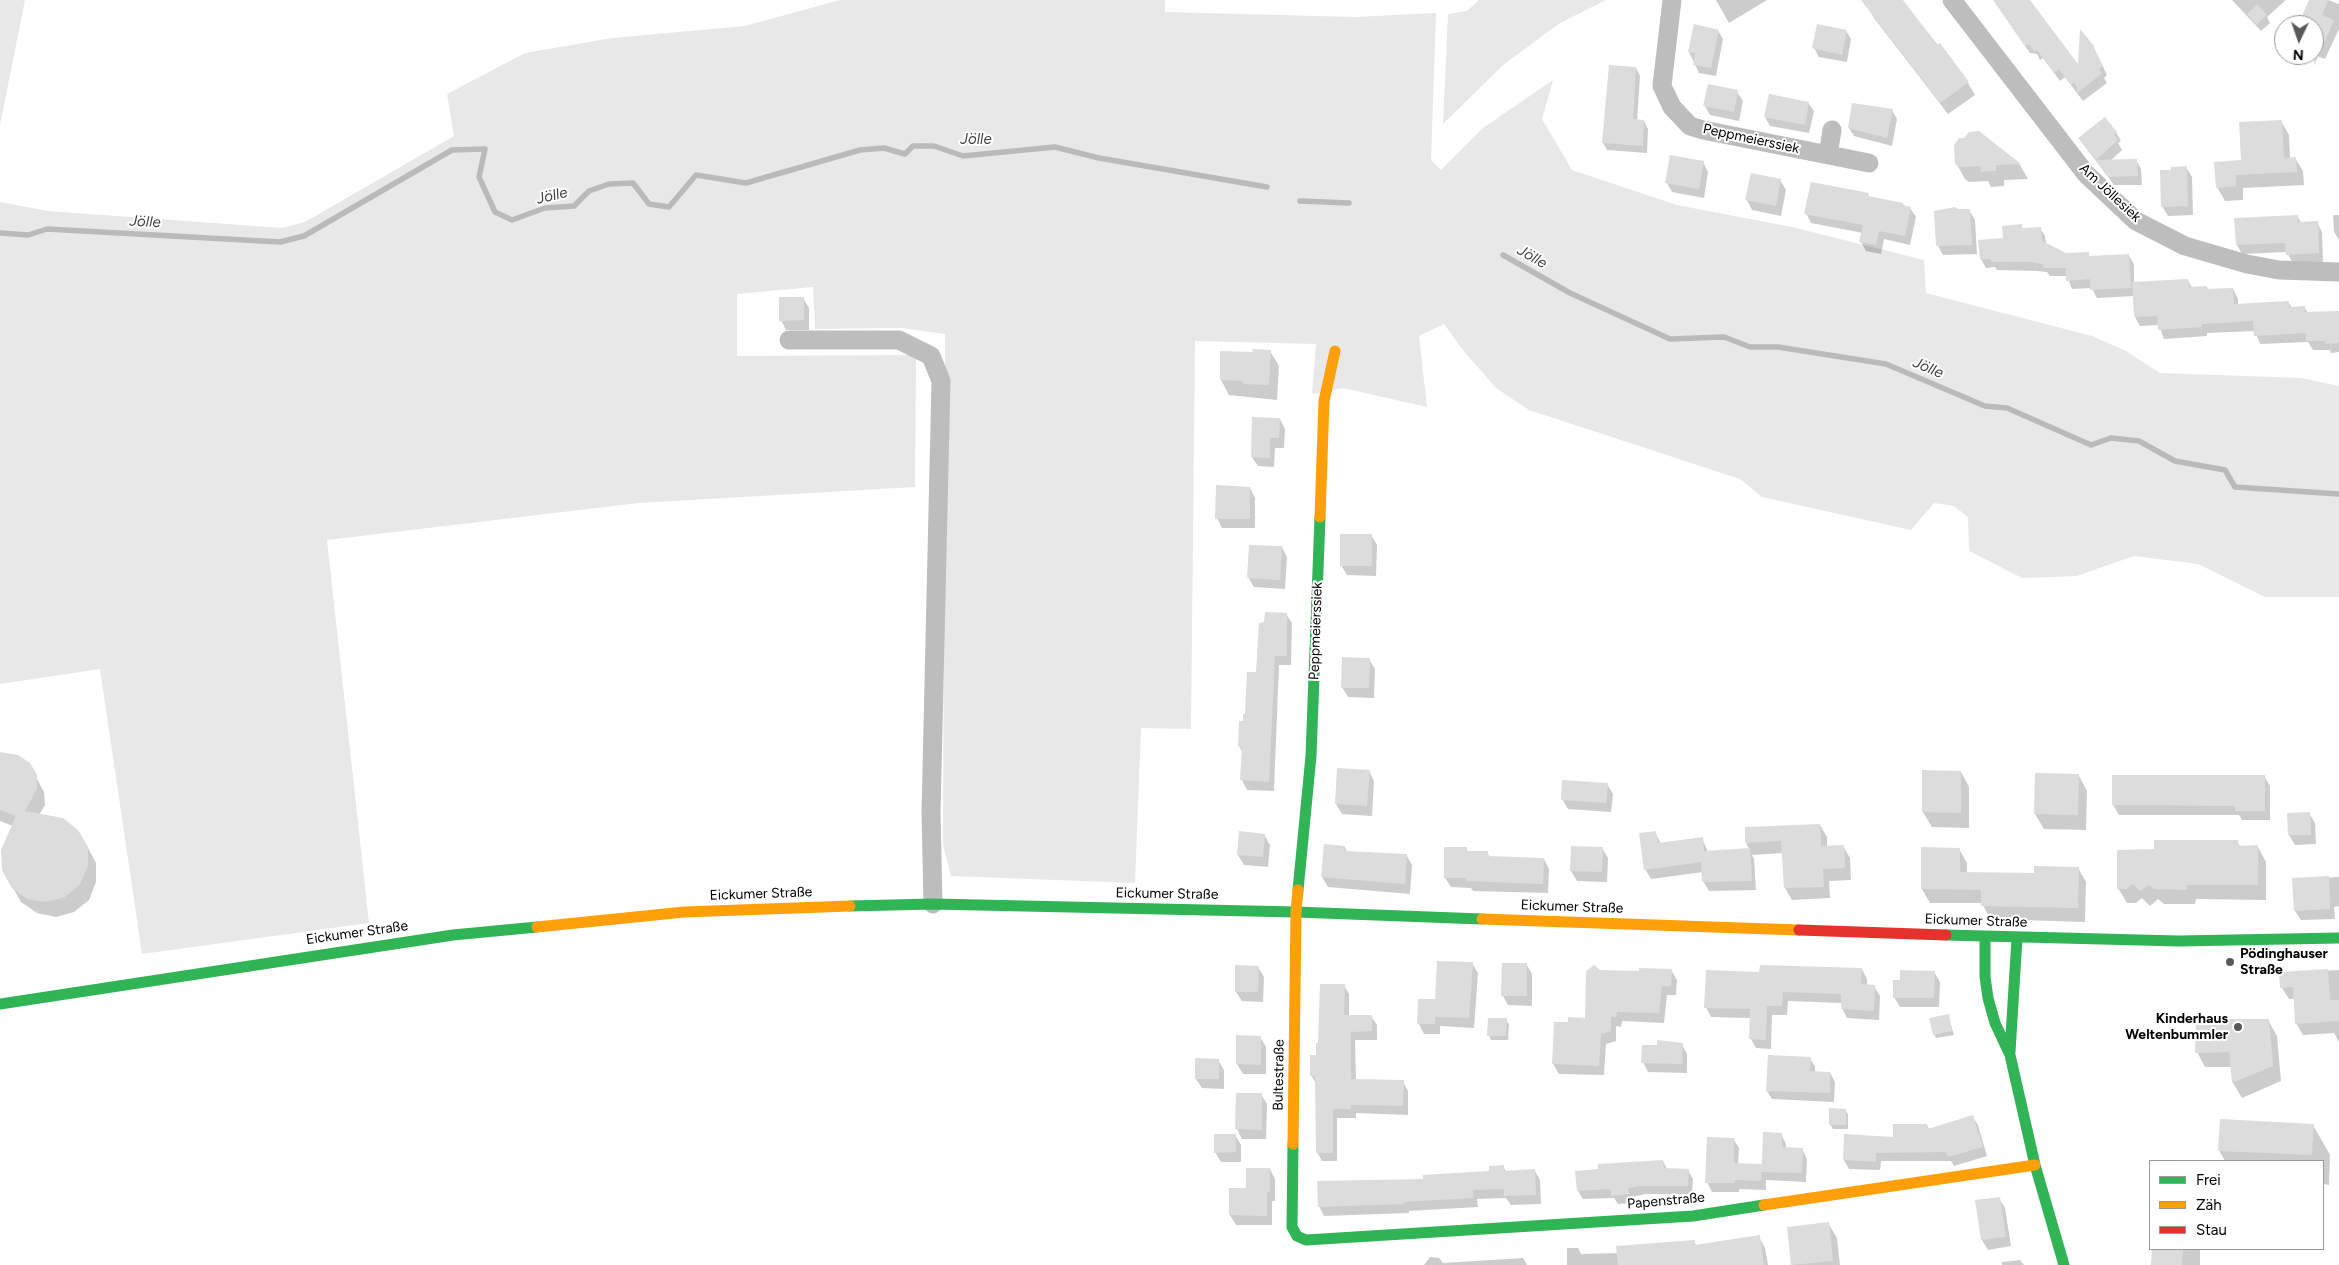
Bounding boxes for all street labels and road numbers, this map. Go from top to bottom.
street label: Peppmeierssiek [1701,121,1801,157]
street label: Am Jöllesiek [2076,160,2144,226]
street label: Peppmeierssiek [1306,582,1326,680]
street label: Eickumer Straße [709,884,813,904]
street label: Eickumer Straße [1115,885,1219,903]
street label: Eickumer Straße [1520,897,1624,917]
street label: Eickumer Straße [1924,911,2028,931]
street label: Eickumer Straße [305,918,409,948]
street label: Bultestraße [1270,1039,1288,1111]
street label: Papenstraße [1626,1189,1706,1213]

